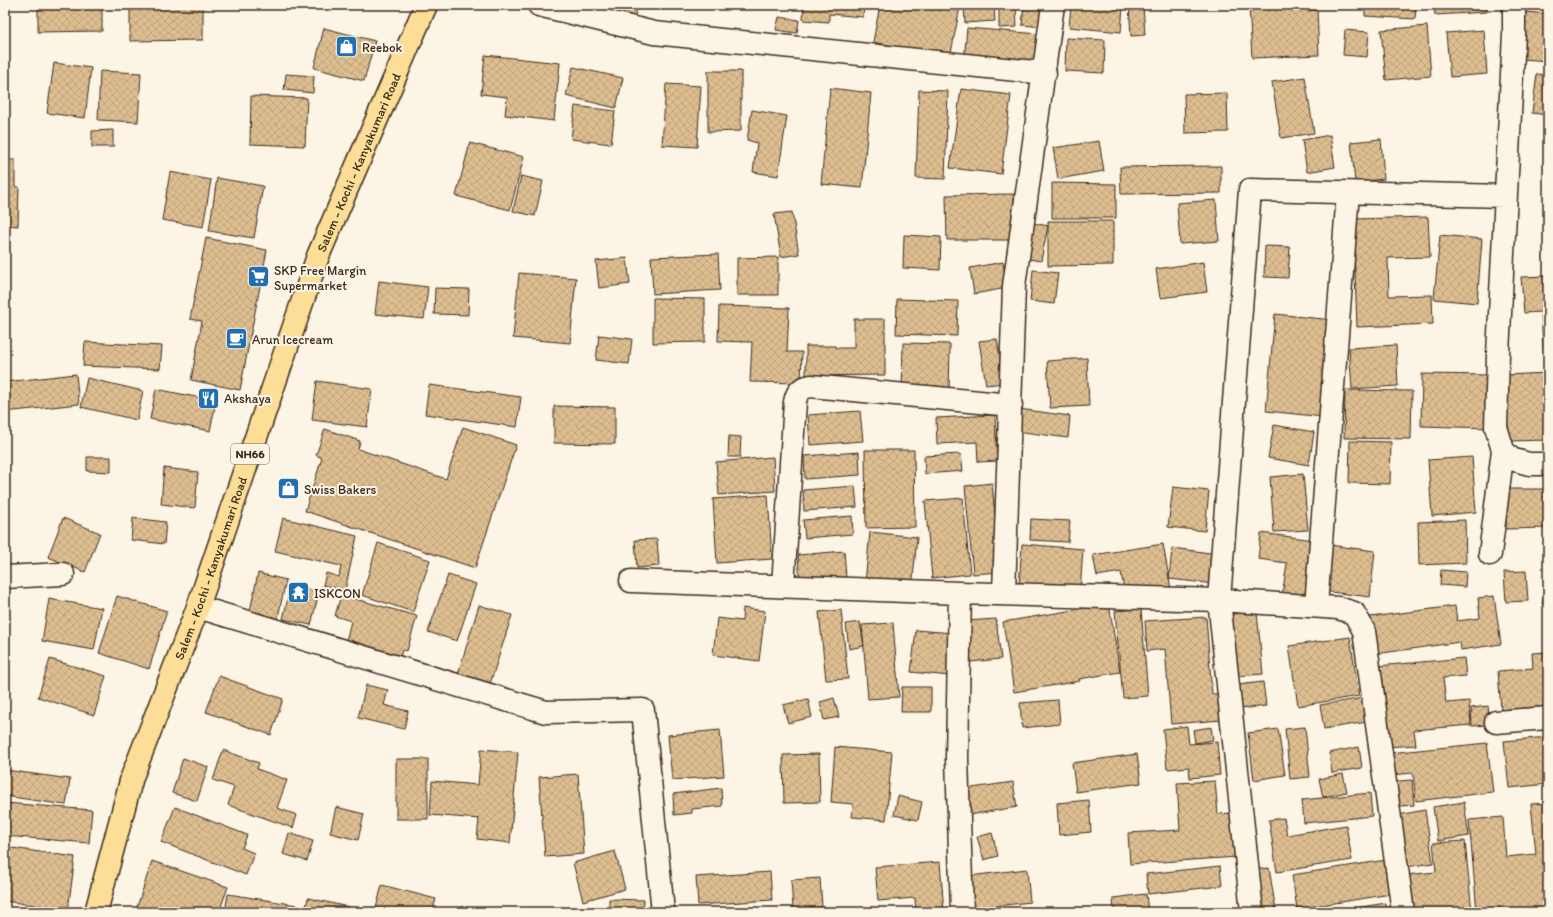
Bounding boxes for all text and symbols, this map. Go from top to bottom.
shop icon: Reebok [333,34,359,60]
place label: Reebok [362,40,403,55]
street label: Salem - Kochi - Kanyakumari Road [313,71,403,254]
place label: SKP Free Margin Supermarket [274,263,367,293]
supermarket icon: SKP Free Margin Supermarket [246,264,272,290]
cafe icon: Arun Icecream [223,326,249,352]
place label: Arun Icecream [252,332,333,347]
restaurant icon: Akshaya [195,385,221,411]
place label: Akshaya [224,391,271,406]
road number: NH66 [231,444,269,464]
street label: Salem - Kochi - Kanyakumari Road [171,474,250,662]
shop icon: Swiss Bakers [276,476,302,502]
place label: Swiss Bakers [304,482,377,497]
temple icon: ISKCON [286,580,312,606]
place label: ISKCON [314,586,361,601]

